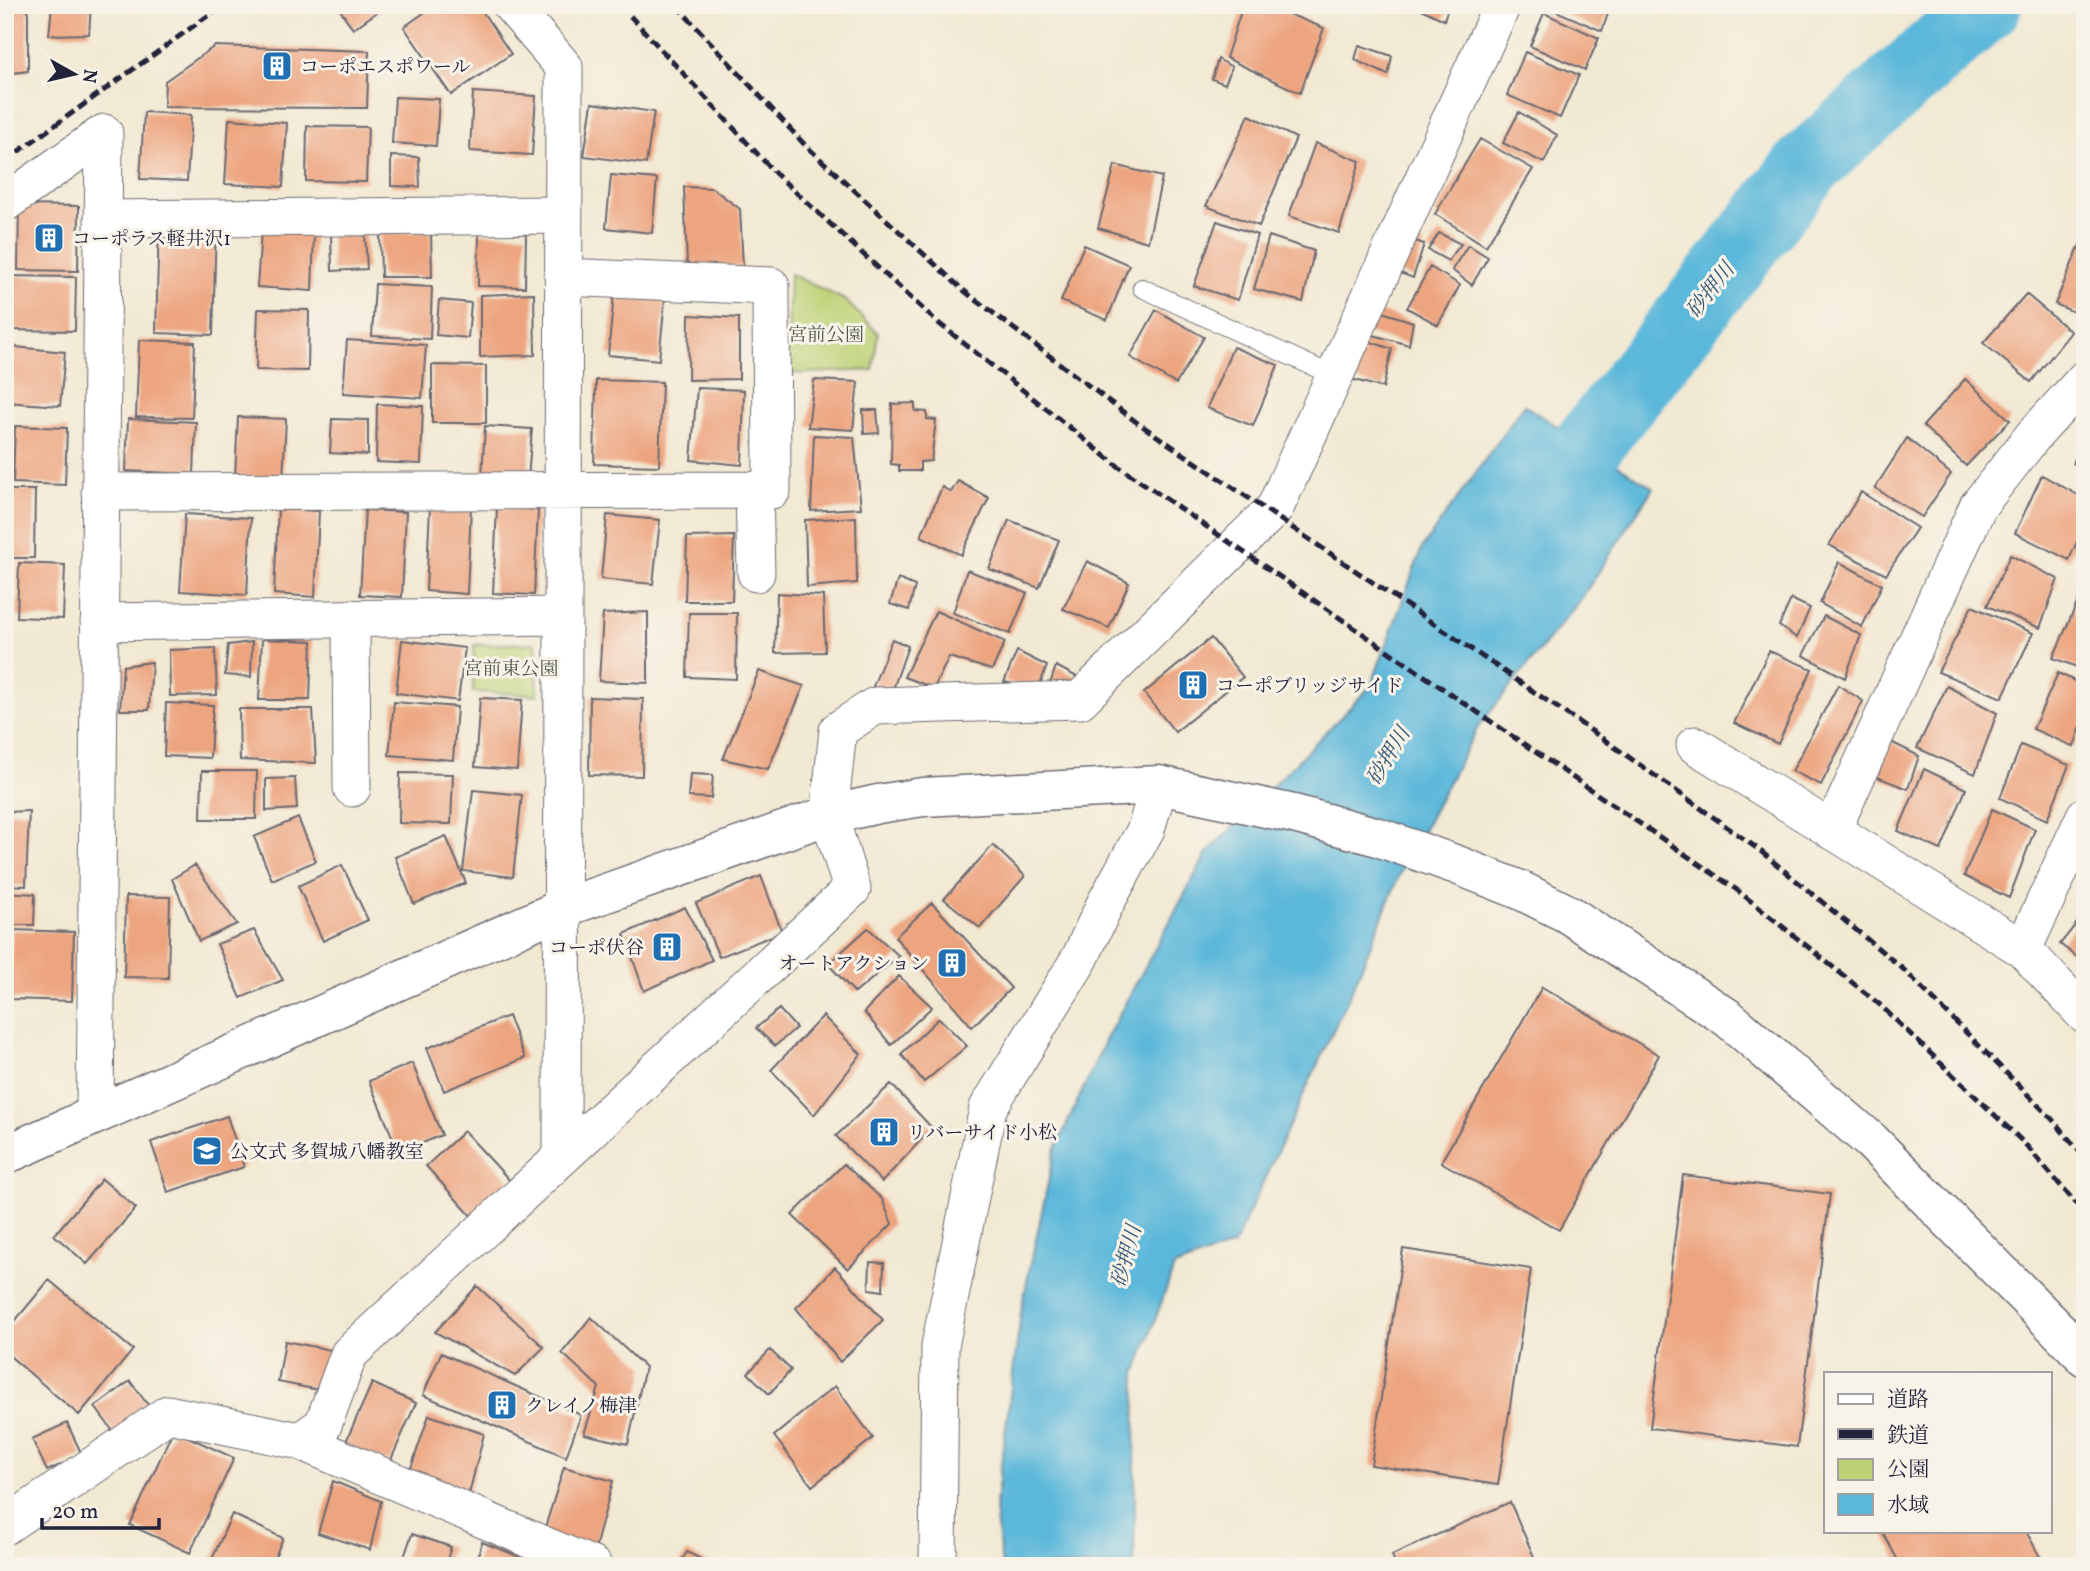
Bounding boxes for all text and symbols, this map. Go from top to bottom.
north arrow [38,38,108,108]
building icon: コーポエスポワール [260,49,294,83]
place label: コーポエスポワール [300,55,471,81]
text: N [75,67,103,85]
building icon: コーポラス軽井沢1 [32,221,66,255]
place label: コーポラス軽井沢1 [72,227,231,253]
water label: 砂押川 [1680,256,1743,325]
park label: 宮前公園 [788,323,864,349]
park label: 宮前東公園 [463,657,559,683]
building icon: コーポブリッジサイド [1176,668,1210,702]
place label: コーポブリッジサイド [1216,674,1403,700]
water label: 砂押川 [1361,721,1419,791]
building icon: コーポ伏谷 [650,930,684,964]
place label: コーポ伏谷 [549,936,644,962]
building icon: オートアクション [935,946,969,980]
place label: オートアクション [779,952,929,978]
building icon: リバーサイド小松 [867,1115,901,1149]
place label: リバーサイド小松 [907,1121,1057,1147]
school or university icon: 公文式 多賀城八幡教室 [190,1134,224,1168]
place label: 公文式 多賀城八幡教室 [230,1140,424,1166]
water label: 砂押川 [1105,1220,1150,1291]
legend [1824,1372,2052,1532]
text: 道路 [1887,1386,1929,1415]
building icon: クレイノ梅津 [485,1388,519,1422]
place label: クレイノ梅津 [525,1394,637,1420]
text: 鉄道 [1887,1422,1929,1451]
text: 公園 [1887,1456,1929,1485]
scale bar [42,1487,159,1531]
text: 水域 [1887,1492,1929,1521]
text: 20 m [52,1498,98,1527]

